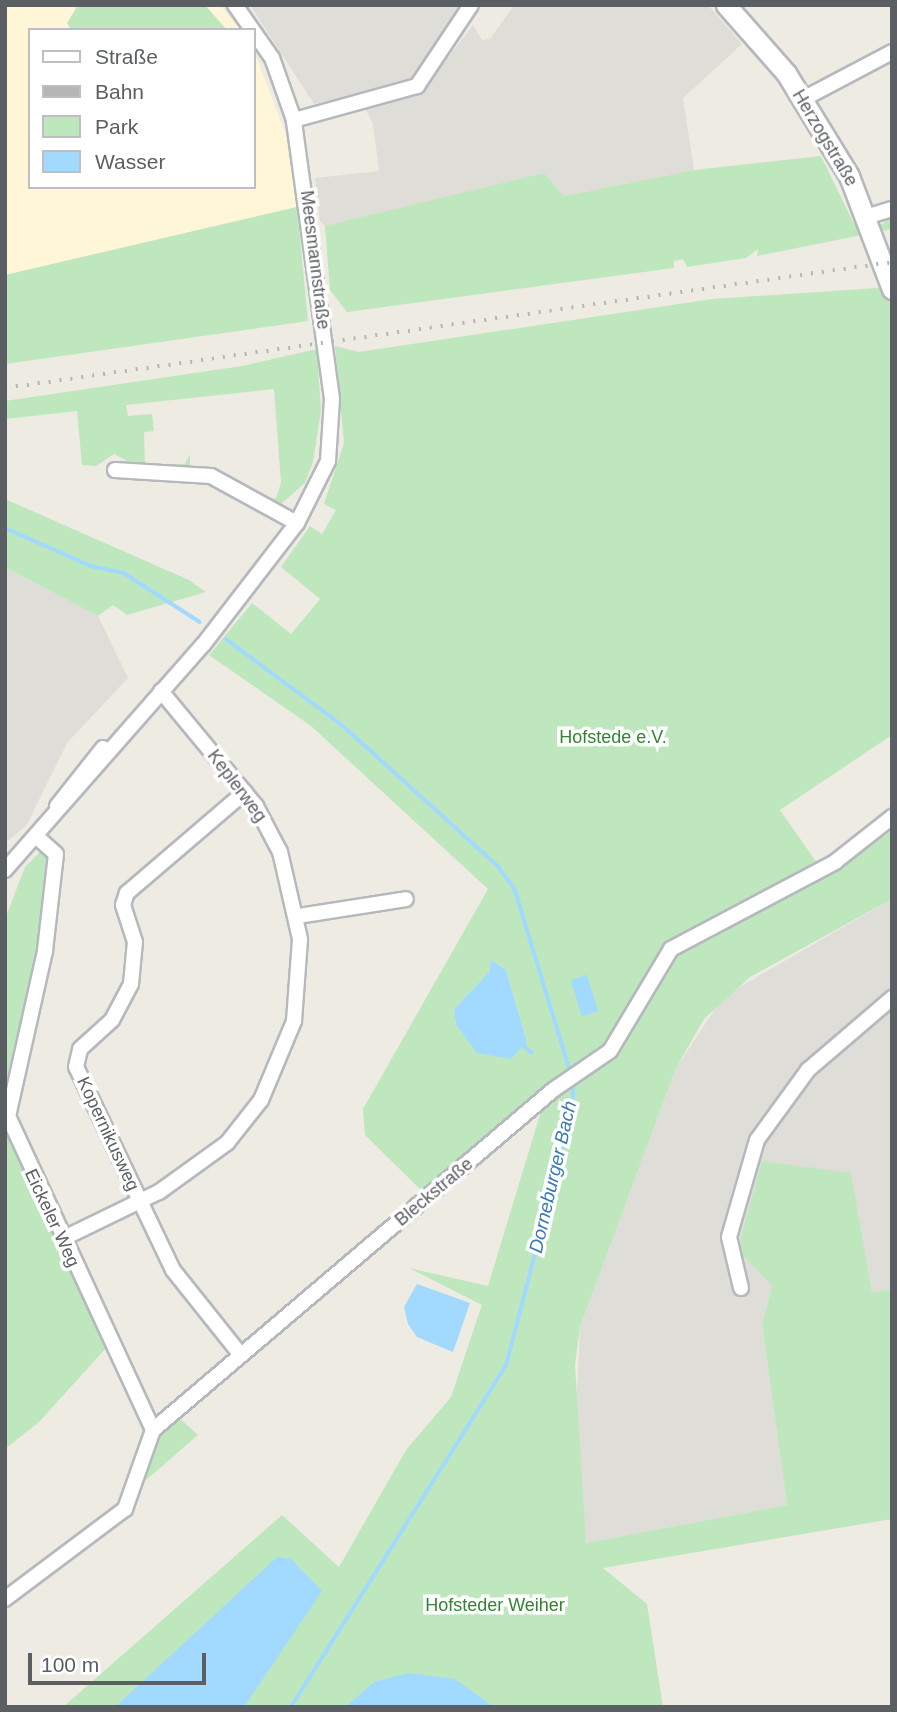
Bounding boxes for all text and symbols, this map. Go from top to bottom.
legend [28,28,256,189]
text: Straße [95,45,158,68]
text: Bahn [95,80,144,103]
street label: Herzogstraße [788,86,862,190]
text: Park [95,115,138,138]
text: Wasser [95,150,165,173]
street label: Meesmannstraße [296,189,334,331]
park label: Hofstede e.V. [559,726,667,748]
street label: Keplerweg [203,746,271,826]
street label: Kopernikusweg [72,1074,144,1194]
water label: Dorneburger Bach [524,1099,582,1255]
street label: Bleckstraße [391,1153,477,1231]
street label: Eickeler Weg [20,1166,84,1270]
park label: Hofsteder Weiher [425,1594,565,1616]
scale bar [32,1638,210,1682]
text: 100 m [41,1653,99,1676]

